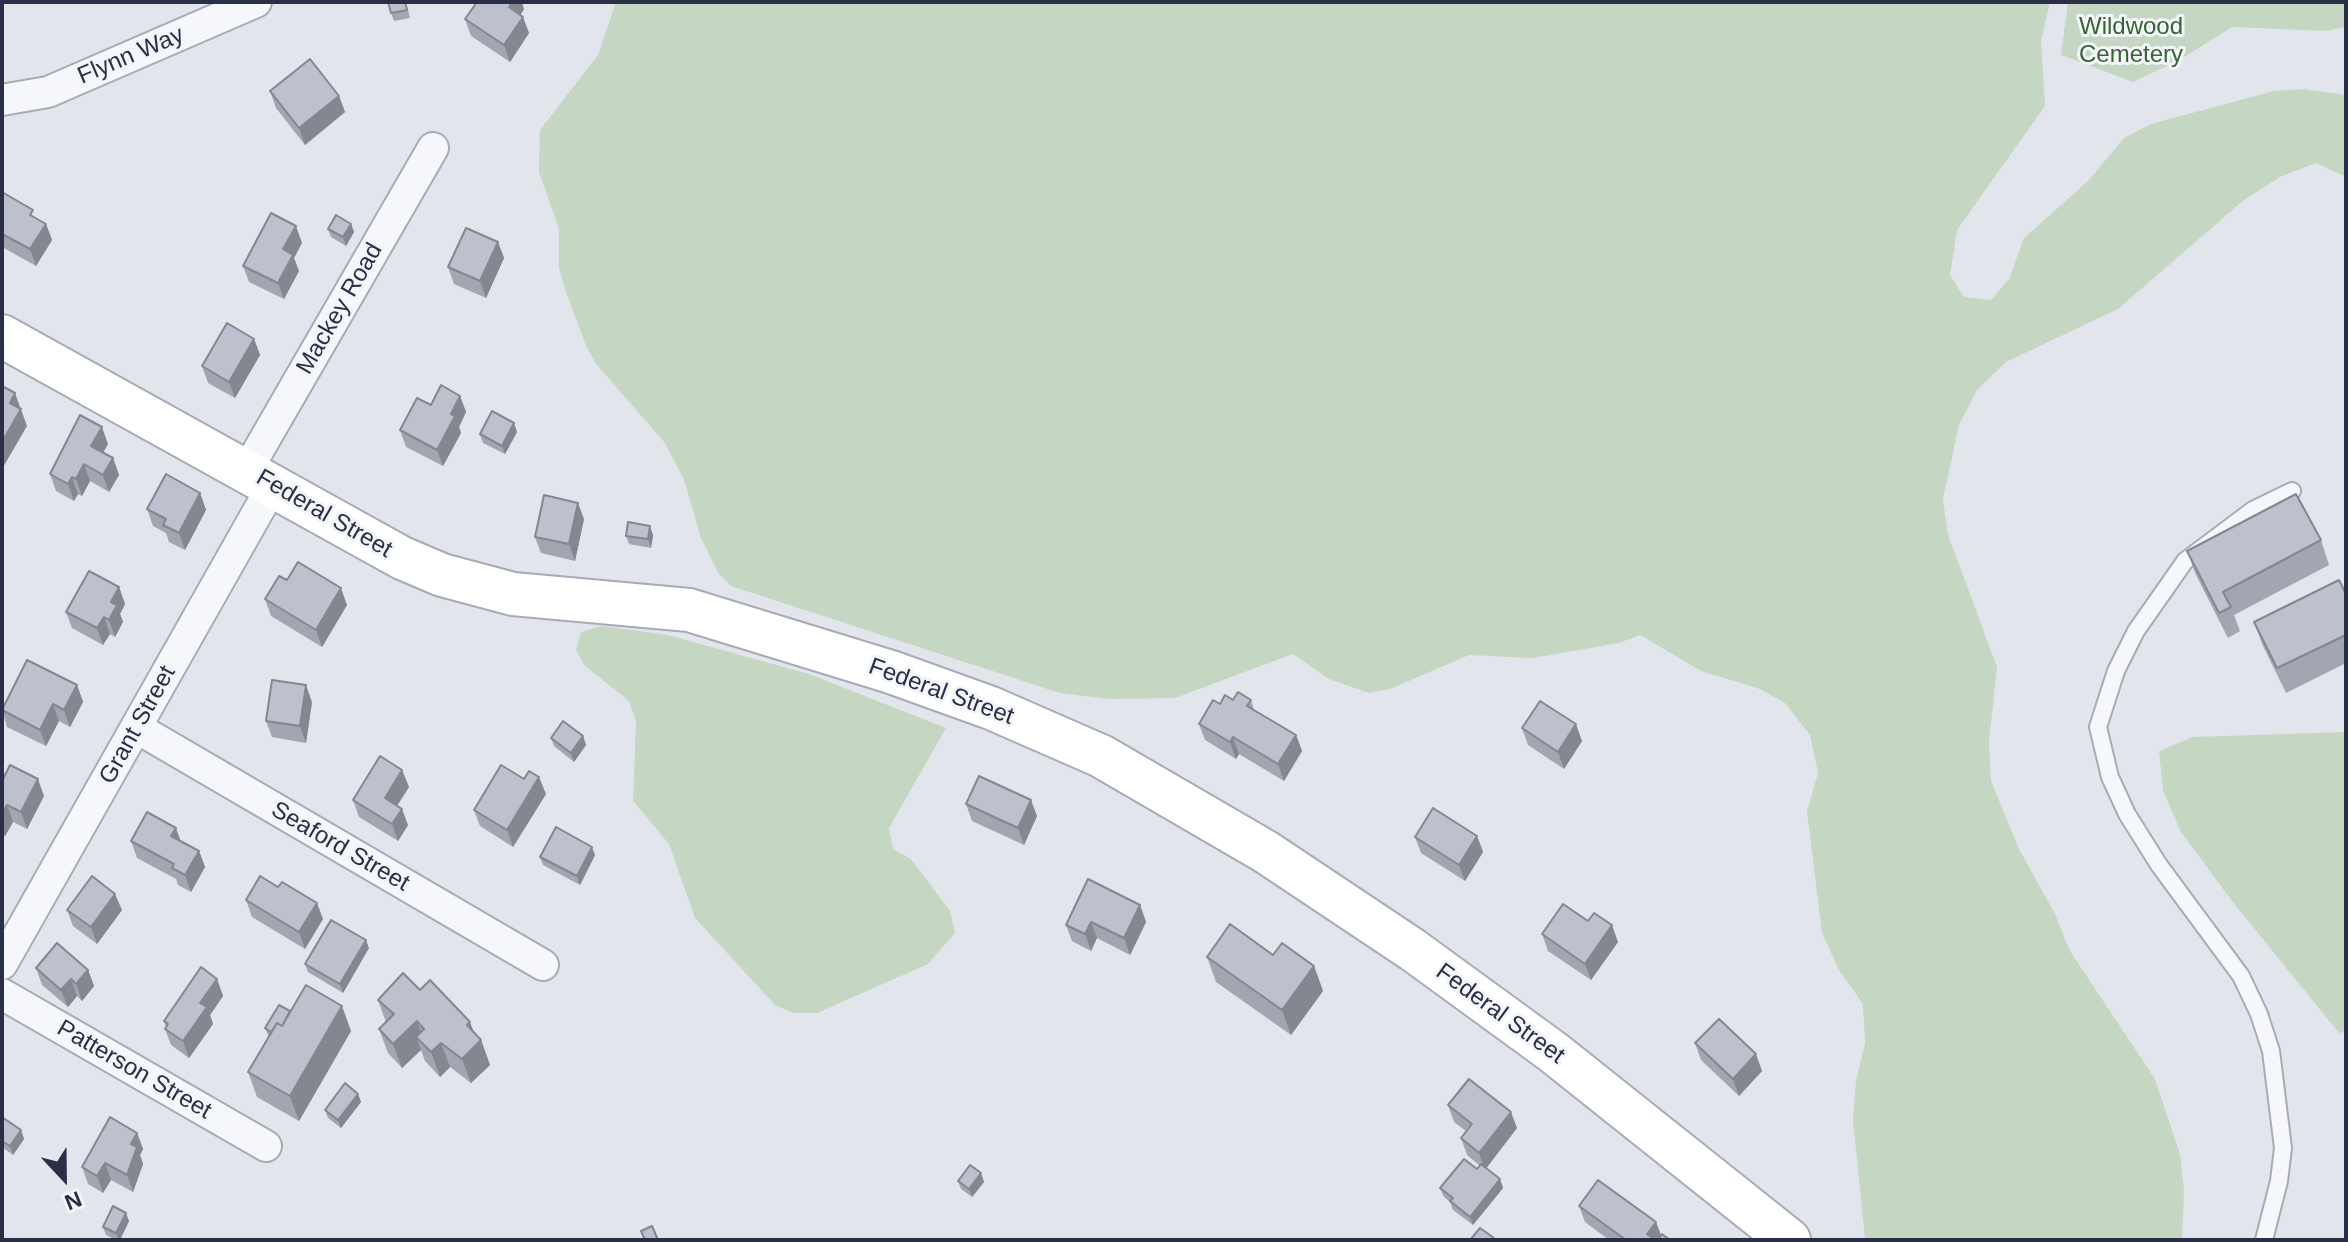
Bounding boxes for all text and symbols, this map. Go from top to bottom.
park label: Wildwood Cemetery [2079,13,2183,69]
street label: Flynn Way [74,21,188,91]
street label: Mackey Road [291,238,389,380]
street label: Federal Street [251,464,397,564]
street label: Federal Street [865,652,1017,732]
street label: Grant Street [94,661,182,789]
street label: Seaford Street [266,796,414,898]
street label: Federal Street [1430,958,1570,1070]
street label: Patterson Street [52,1014,216,1126]
north arrow [24,1138,104,1218]
text: N [61,1186,85,1215]

